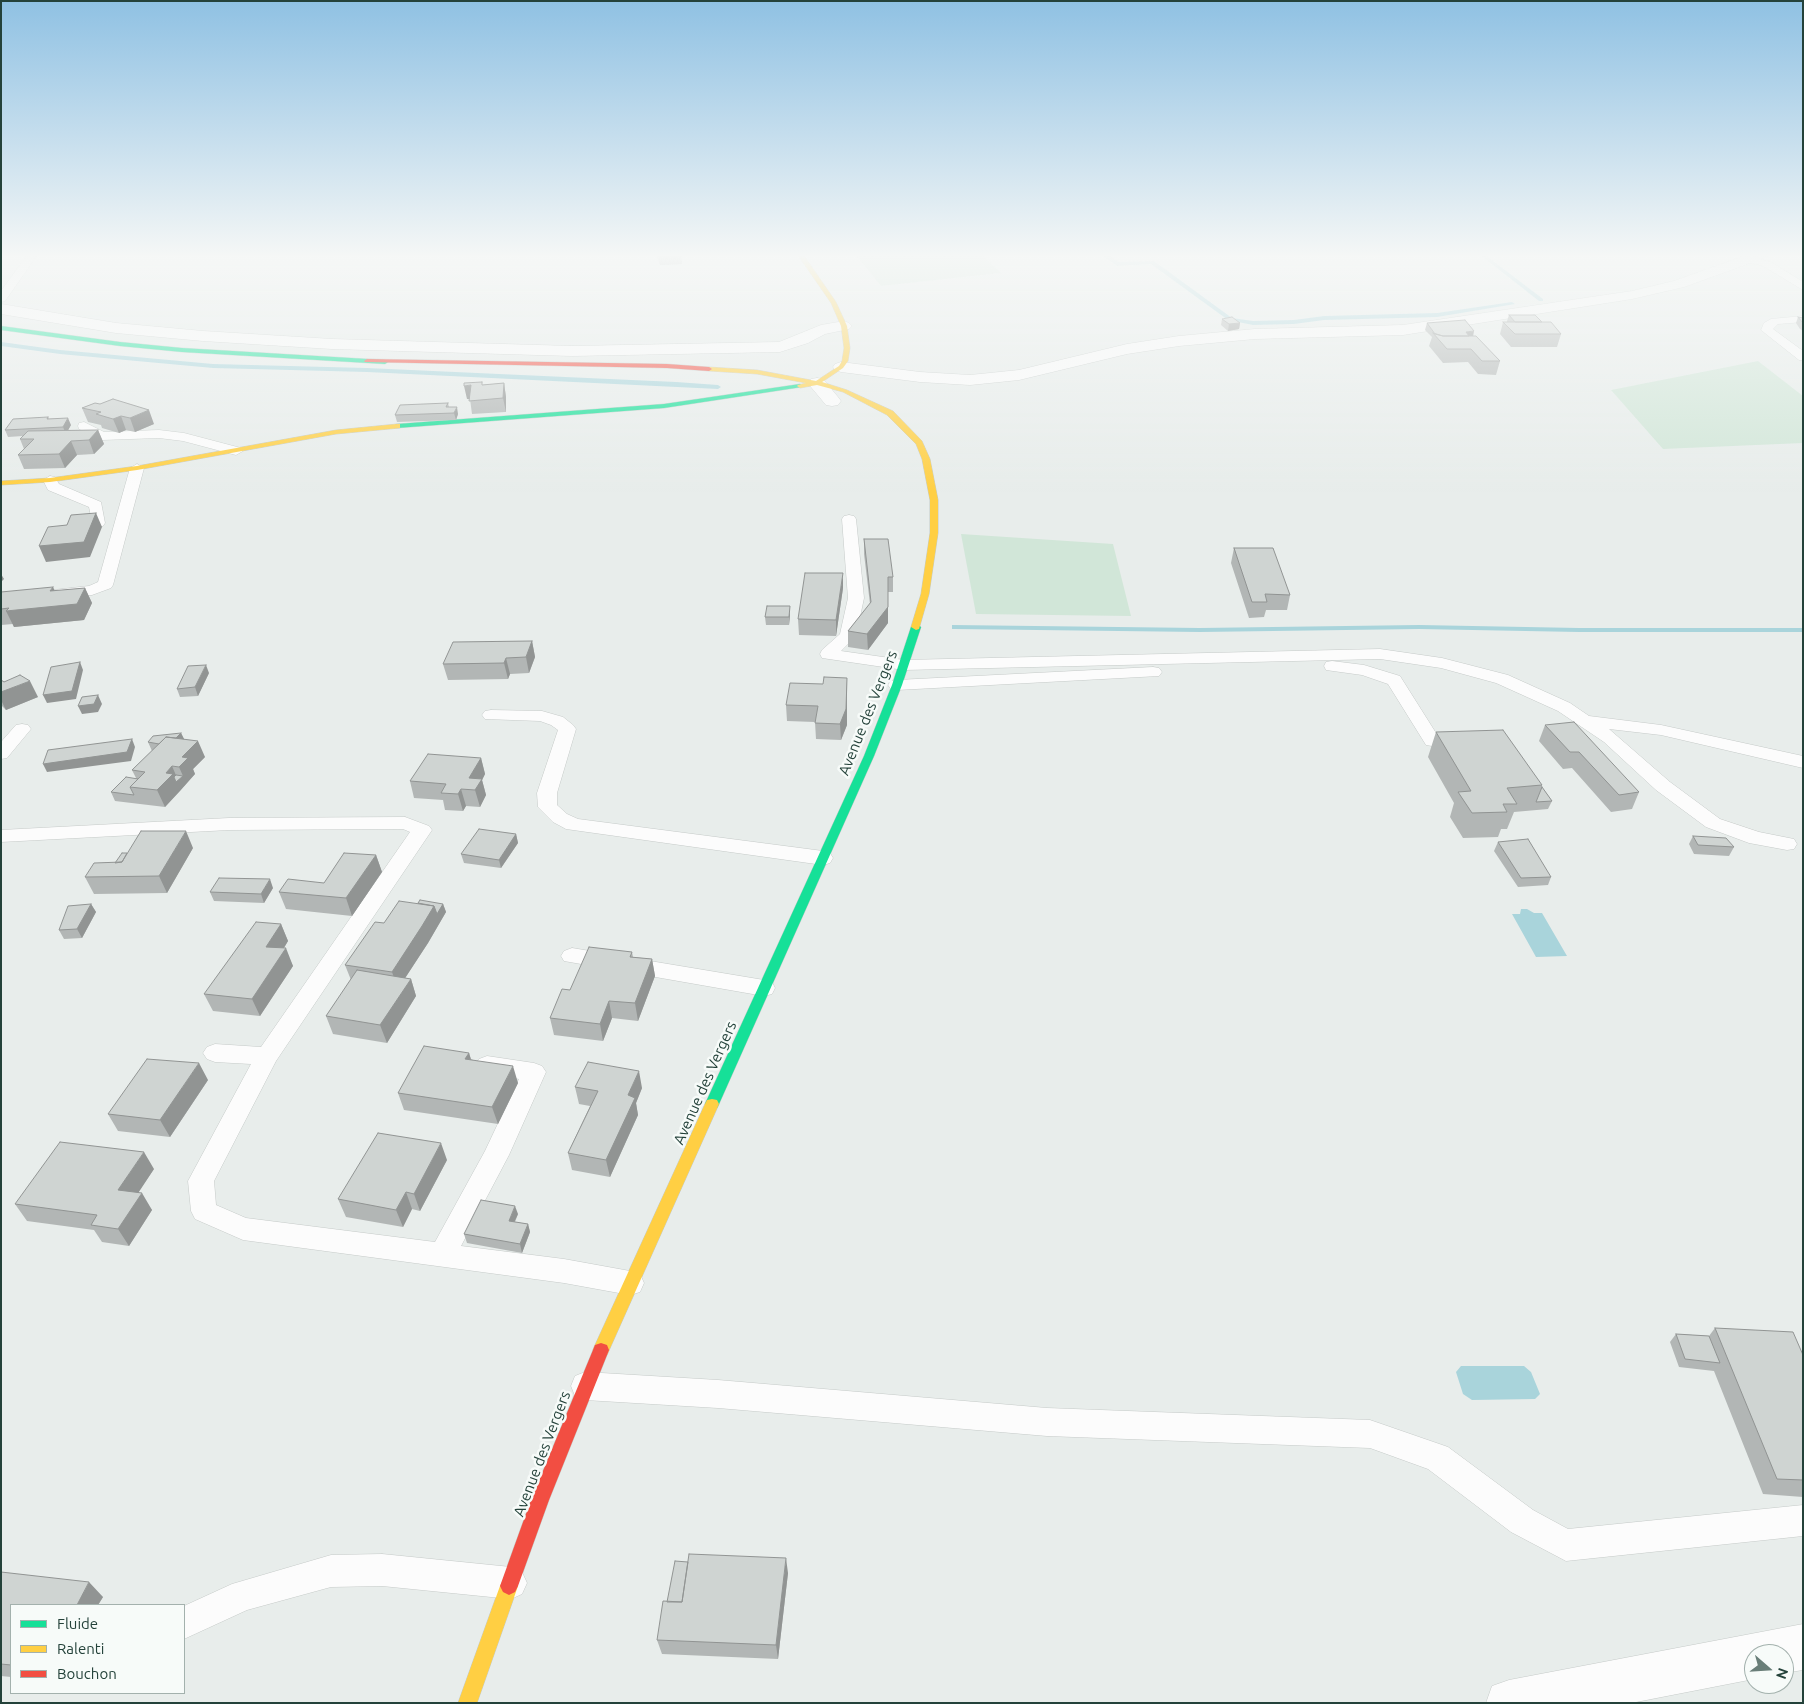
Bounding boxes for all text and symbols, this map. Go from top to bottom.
street label: Avenue des Vergers [835,648,901,778]
street label: Avenue des Vergers [670,1019,740,1147]
street label: Avenue des Vergers [510,1389,574,1519]
legend [10,1604,185,1694]
text: Fluide [57,1615,98,1632]
text: Ralenti [57,1640,104,1657]
north arrow [1744,1644,1794,1694]
text: Bouchon [57,1665,117,1682]
text: N [1773,1666,1792,1681]

